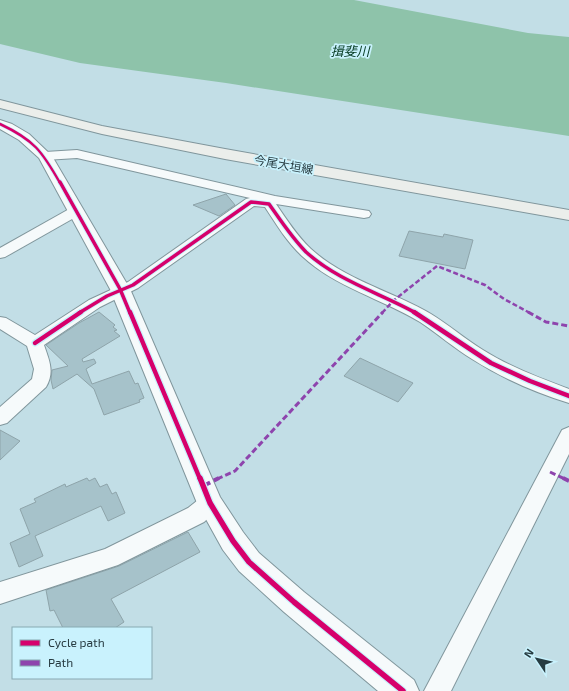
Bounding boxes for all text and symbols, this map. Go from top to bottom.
water label: 揖斐川 [330,43,371,59]
street label: 今尾大垣線 [253,152,315,176]
legend [12,627,152,679]
text: Cycle path [48,635,105,649]
north arrow [517,639,557,679]
text: N [521,646,536,660]
text: Path [48,655,73,669]

